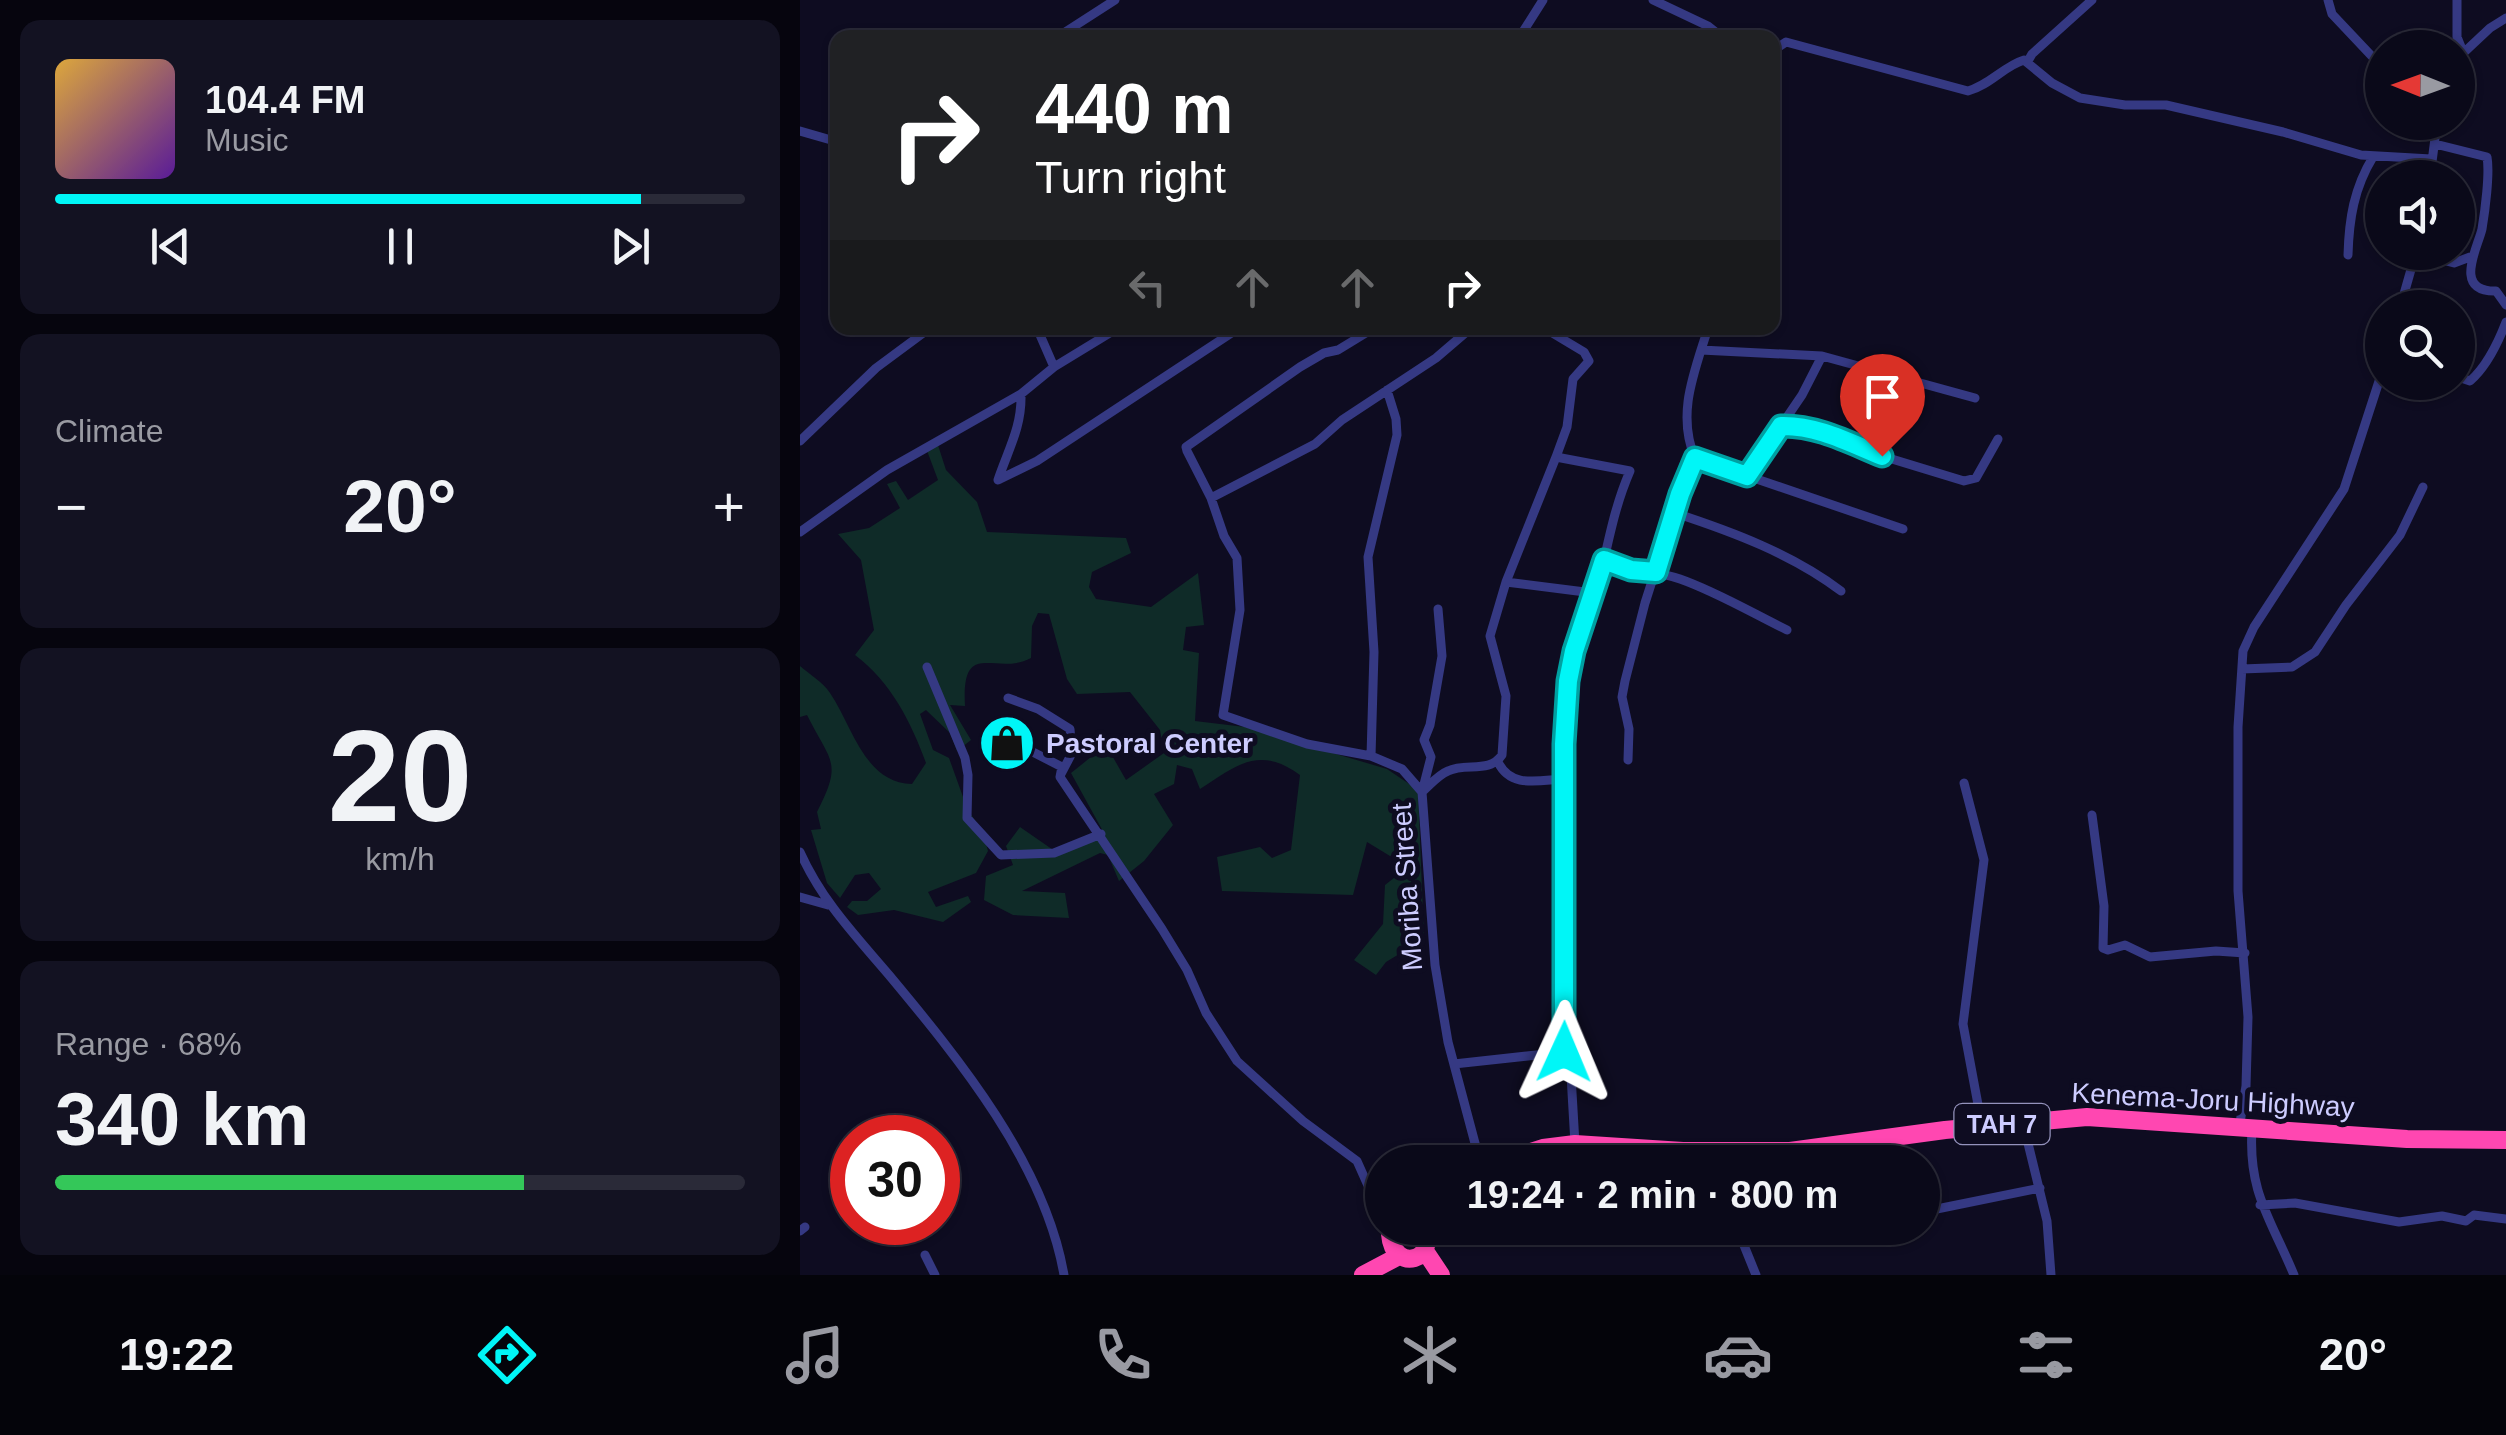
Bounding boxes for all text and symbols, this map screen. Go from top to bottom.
north arrow [2365,30,2475,140]
map controls [2365,30,2475,400]
icon: right [870,70,1000,200]
text: 440 m [1035,70,1233,148]
text: 104.4 FM [205,79,366,121]
text: Music [205,122,289,158]
text: Turn right [1035,152,1226,203]
button: sound [2365,160,2475,270]
icon: previous [143,219,198,274]
icon: pause [373,219,428,274]
icon: next [603,219,658,274]
icon: left [1120,260,1175,315]
icon: ahead [1225,260,1280,315]
icon: ahead [1330,260,1385,315]
icon: right [1435,260,1490,315]
button: search [2365,290,2475,400]
pin [1840,354,1925,457]
icon: arrive [1855,369,1910,424]
text: Climate [55,413,163,449]
text: 20° [343,464,457,548]
text: − [55,476,87,538]
text: + [713,476,745,538]
text: 20 [328,703,472,849]
shop icon: Pastoral Center [977,713,1037,773]
place label: Pastoral Center [1046,728,1253,759]
street label: Moriba Street [1386,802,1428,972]
text: km/h [365,841,435,877]
position arrow [1512,1000,1616,1104]
text: Range · 68% [55,1026,242,1062]
text: 340 km [55,1077,309,1161]
street label: Kenema-Joru Highway [2071,1077,2355,1123]
road number: TAH 7 [1954,1104,2050,1144]
speed limit sign: 30 [830,1115,960,1245]
text: 19:24 · 2 min · 800 m [1467,1174,1838,1216]
icon: directions [472,1320,542,1390]
icon: music [780,1320,850,1390]
icon: phone [1088,1320,1158,1390]
icon: climate [1395,1320,1465,1390]
icon: car [1703,1320,1773,1390]
icon: filters [2011,1320,2081,1390]
text: 19:22 [119,1329,234,1380]
text: 20° [2319,1329,2387,1380]

